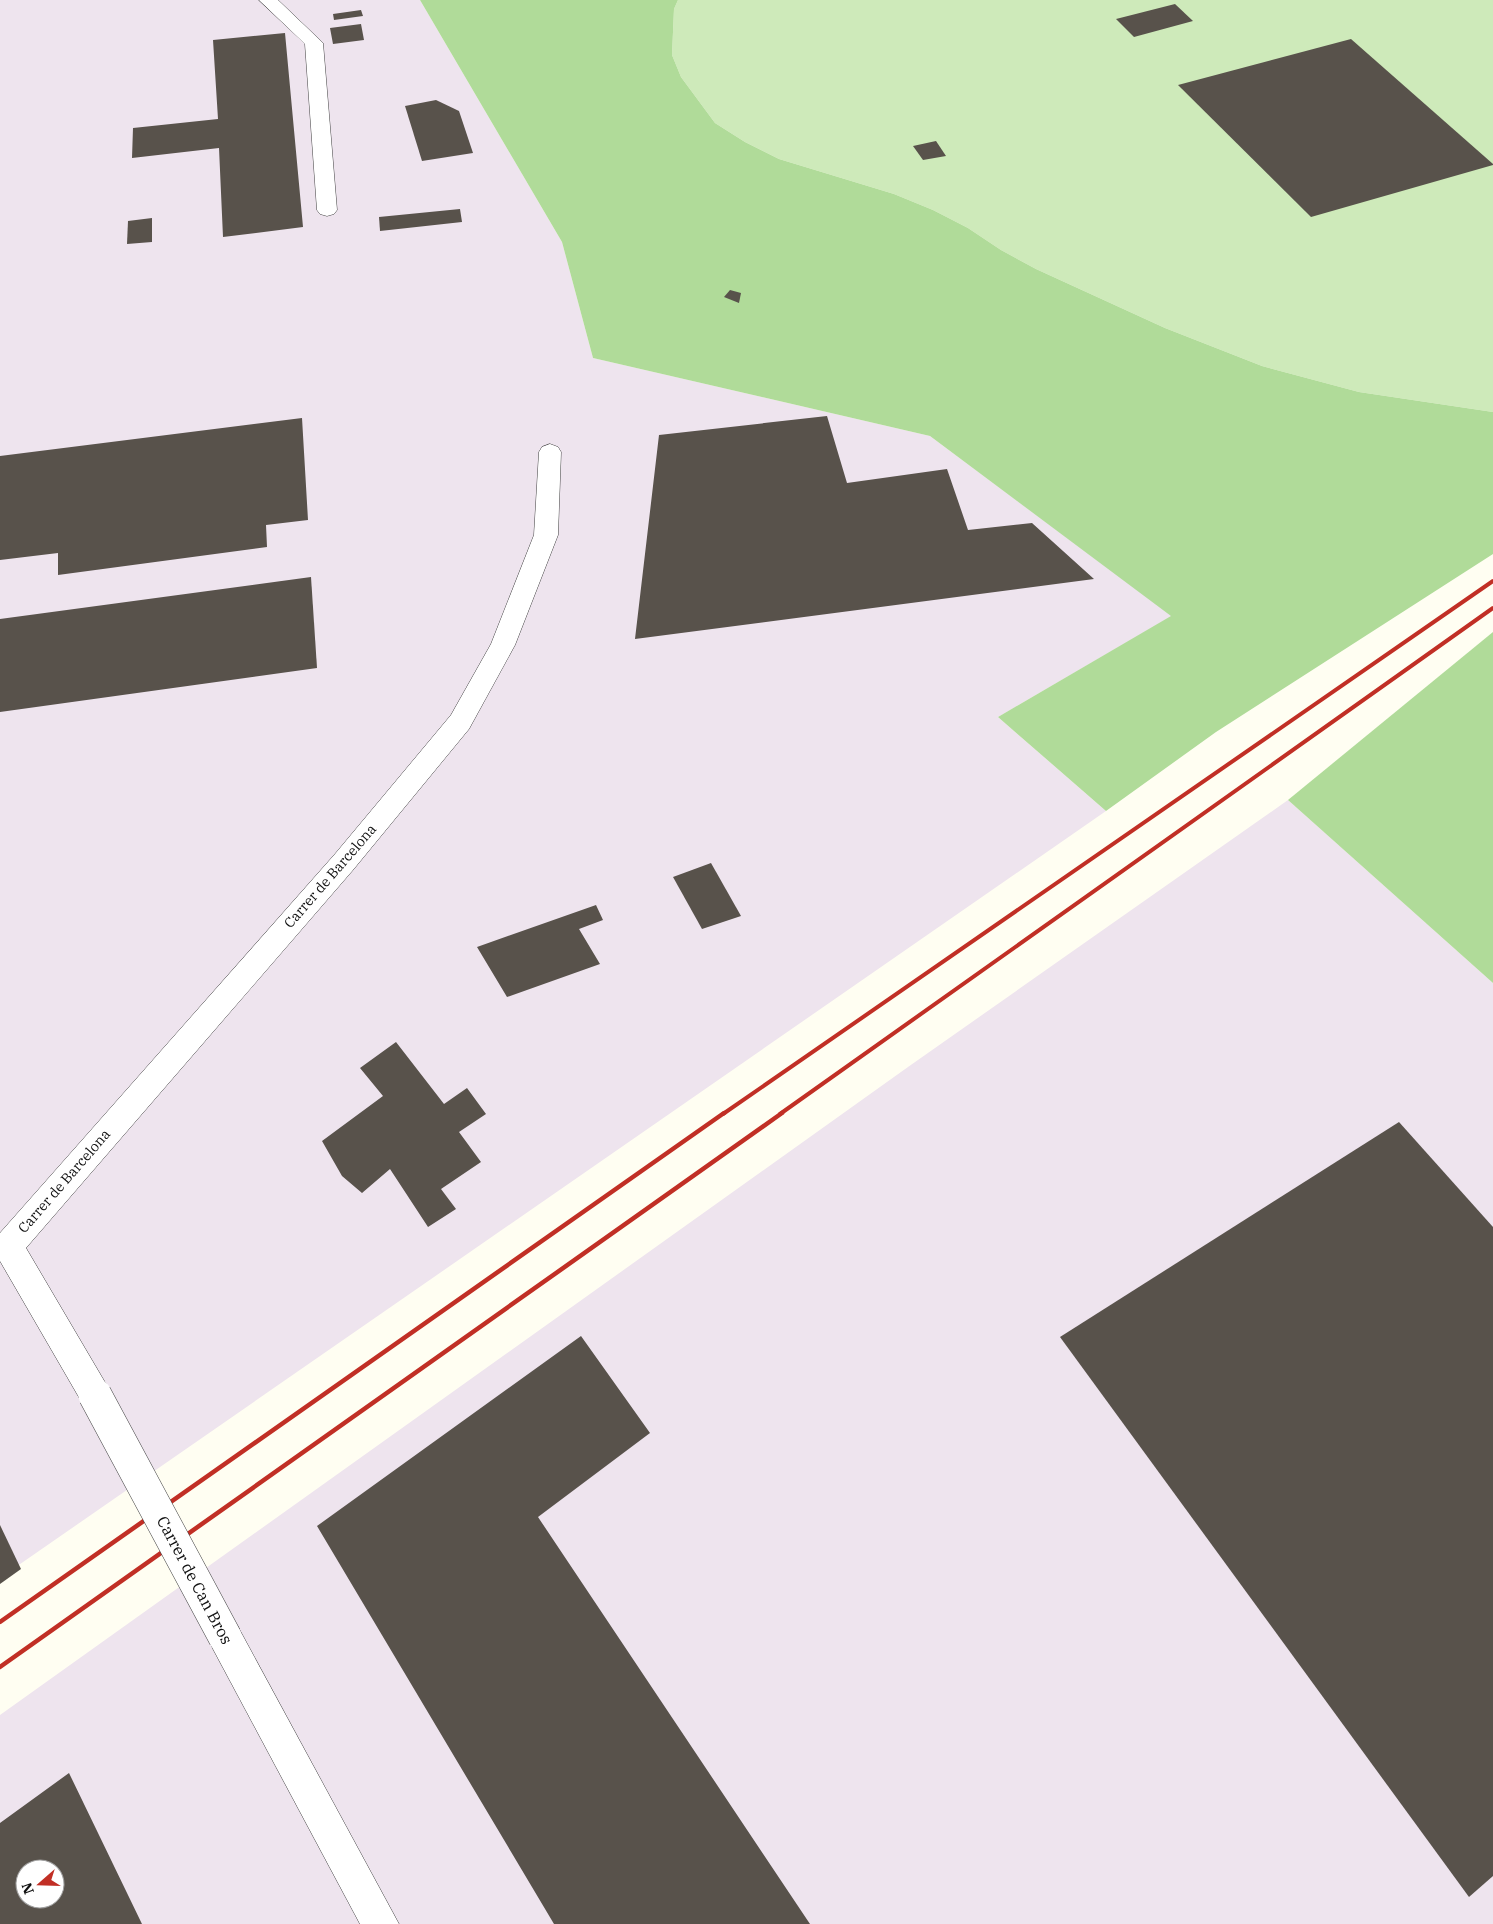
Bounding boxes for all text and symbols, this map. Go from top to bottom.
street label: Carrer de Barcelona [280,820,380,932]
street label: Carrer de Barcelona [14,1125,114,1237]
street label: Carrer de Can Bros [153,1513,237,1647]
north arrow [15,1859,65,1909]
text: N [17,1880,38,1897]

